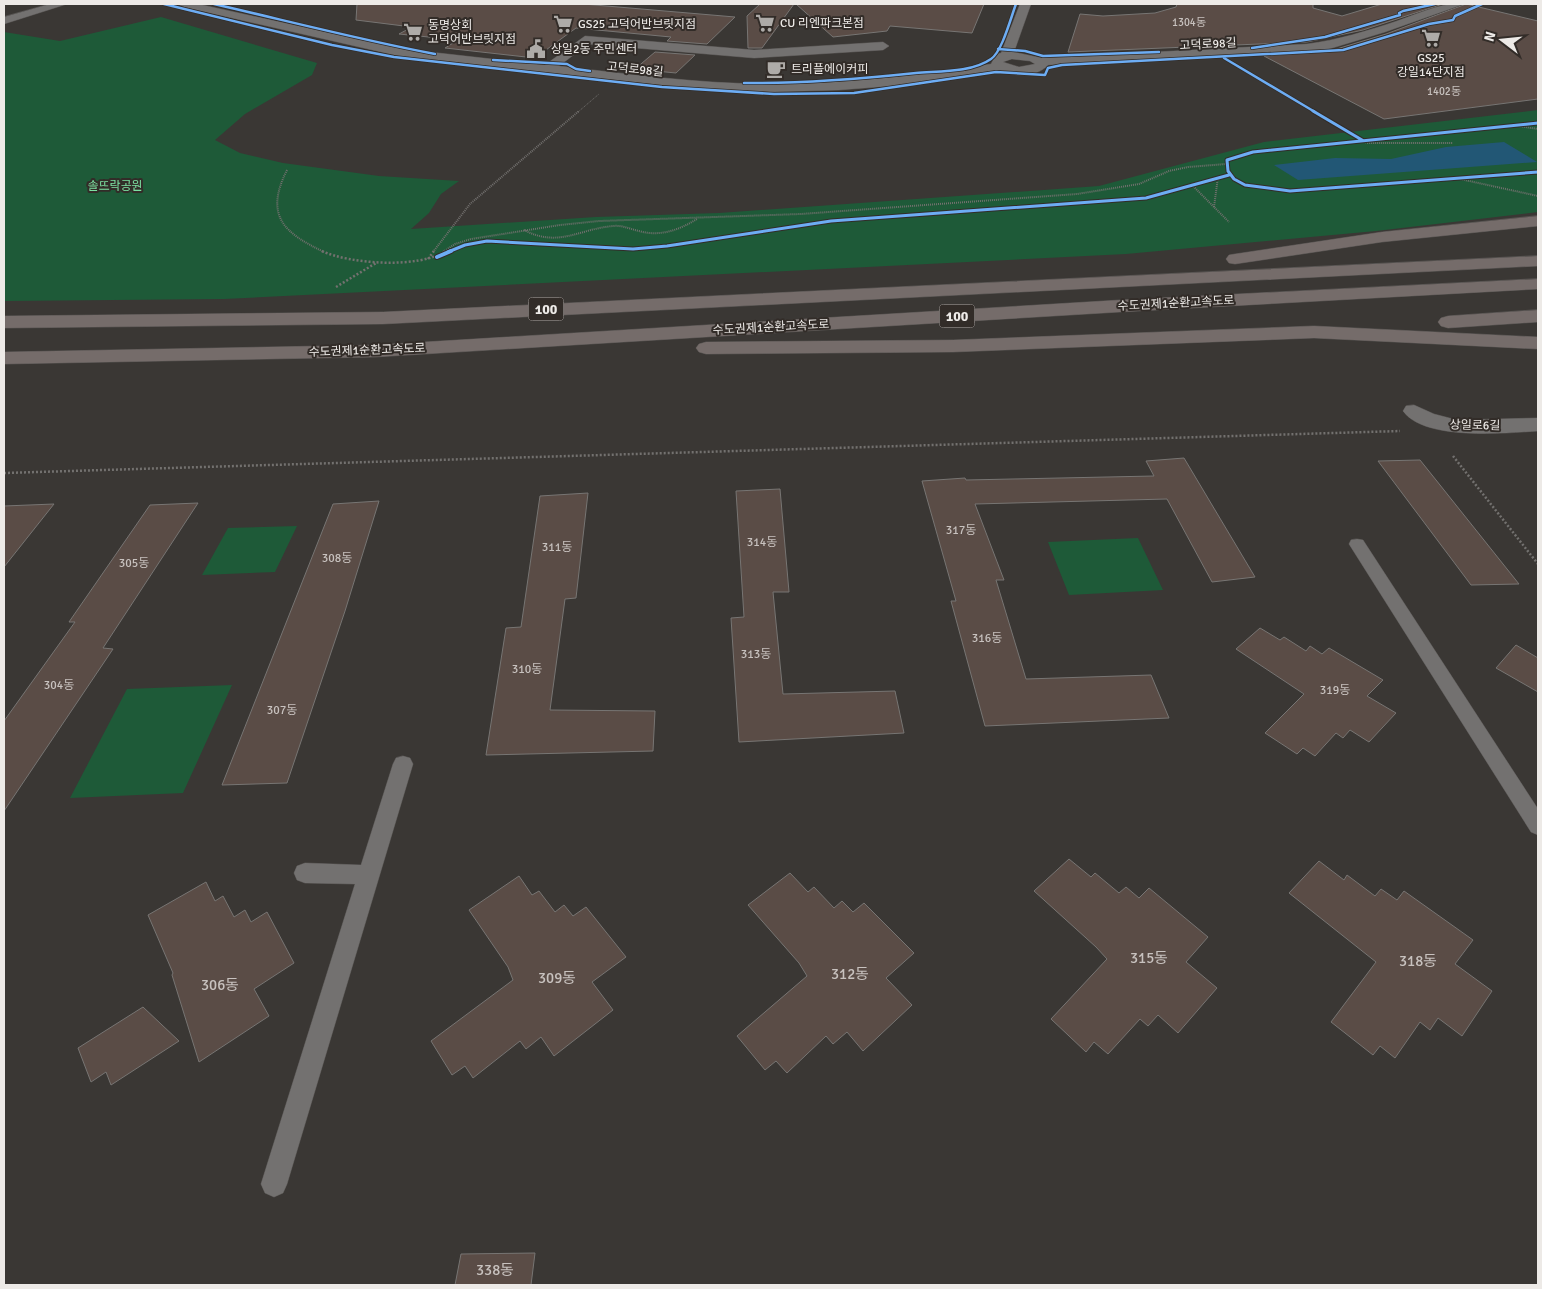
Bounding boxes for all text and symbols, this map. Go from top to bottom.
supermarket icon: CU 리엔파크본점 [754,12,776,34]
supermarket icon: GS25 고덕어반브릿지점 [552,13,574,35]
north arrow [1477,15,1527,65]
place label: CU 리엔파크본점 [780,16,864,31]
house number: 1304동 [1172,16,1206,29]
place label: GS25 고덕어반브릿지점 [578,17,696,32]
place label: 동명상회 고덕어반브릿지점 [428,18,516,47]
supermarket icon: 동명상회 고덕어반브릿지점 [402,21,424,43]
supermarket icon: GS25 강일14단지점 [1420,27,1442,49]
text: N [1480,30,1499,44]
street label: 고덕로98길 [1179,36,1237,53]
public building icon: 상일2동 주민센터 [525,38,547,60]
place label: 상일2동 주민센터 [551,42,637,57]
place label: GS25 강일14단지점 [1397,51,1465,80]
cafe icon: 트리플에이커피 [765,58,787,80]
street label: 고덕로98길 [606,59,664,80]
place label: 트리플에이커피 [791,62,868,77]
house number: 1402동 [1427,85,1461,98]
park label: 솔뜨락공원 [87,179,143,194]
street label: 수도권제1순환고속도로 [1117,293,1235,314]
road number: 100 [528,298,564,320]
road number: 100 [940,304,974,328]
street label: 수도권제1순환고속도로 [712,317,830,338]
street label: 수도권제1순환고속도로 [308,341,426,360]
street label: 상일로6길 [1450,418,1500,433]
house number: 317동 [946,523,976,538]
house number: 314동 [747,535,777,550]
house number: 311동 [542,540,572,555]
house number: 308동 [322,551,352,566]
house number: 305동 [119,556,149,571]
house number: 316동 [972,631,1002,646]
house number: 313동 [741,647,771,662]
house number: 310동 [512,662,542,677]
house number: 304동 [44,678,74,693]
house number: 319동 [1320,683,1350,698]
house number: 307동 [267,703,297,718]
house number: 315동 [1130,949,1168,967]
house number: 318동 [1399,952,1437,970]
house number: 312동 [831,965,869,983]
house number: 309동 [538,969,576,987]
house number: 306동 [201,976,239,994]
house number: 338동 [476,1261,514,1279]

